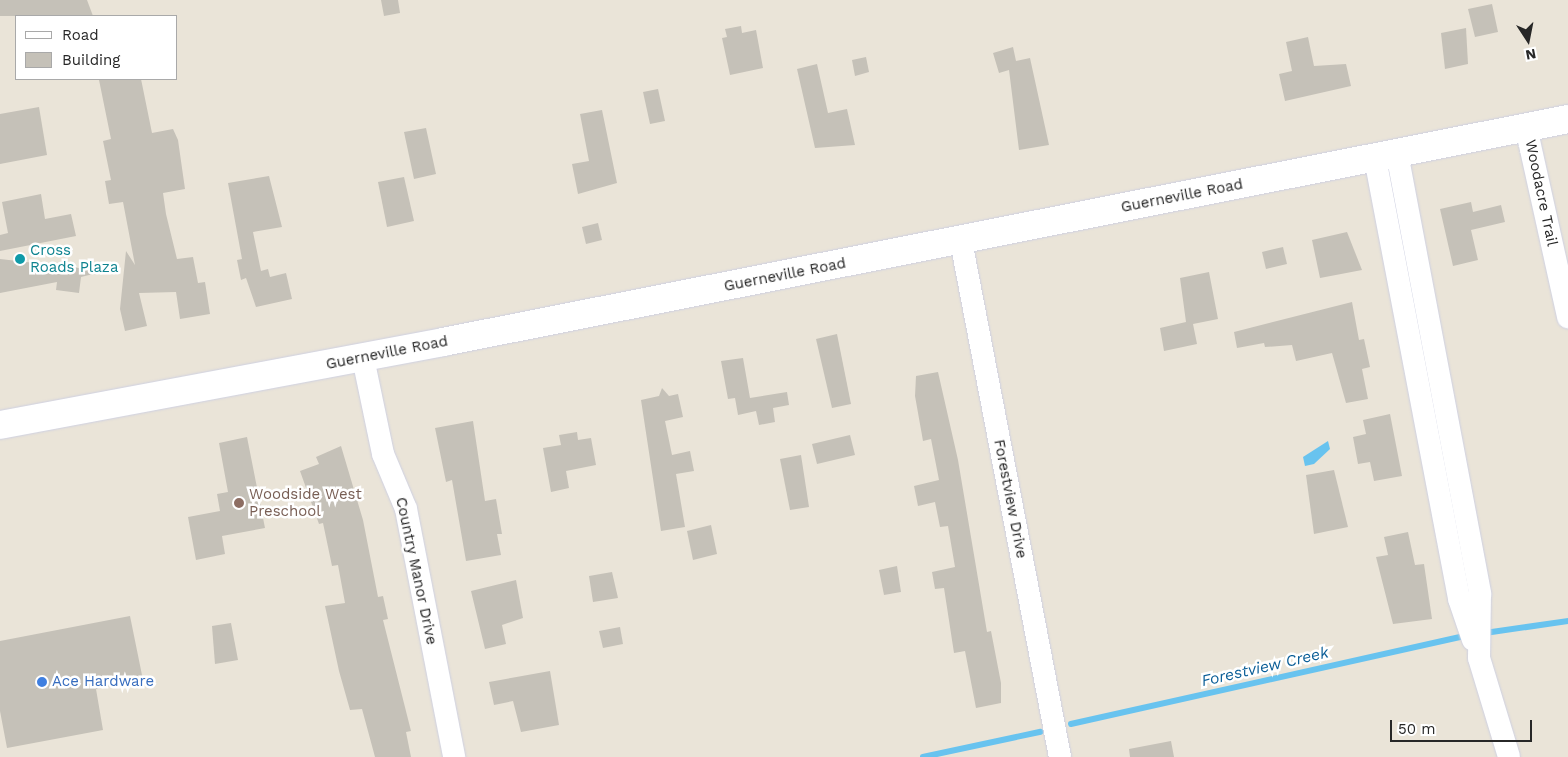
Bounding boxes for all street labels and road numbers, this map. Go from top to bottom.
street label: Woodacre Trail [1521,138,1561,248]
street label: Guerneville Road [1119,175,1245,217]
street label: Guerneville Road [722,254,848,296]
street label: Guerneville Road [324,332,450,374]
street label: Forestview Drive [990,438,1030,560]
street label: Country Manor Drive [391,495,441,647]

